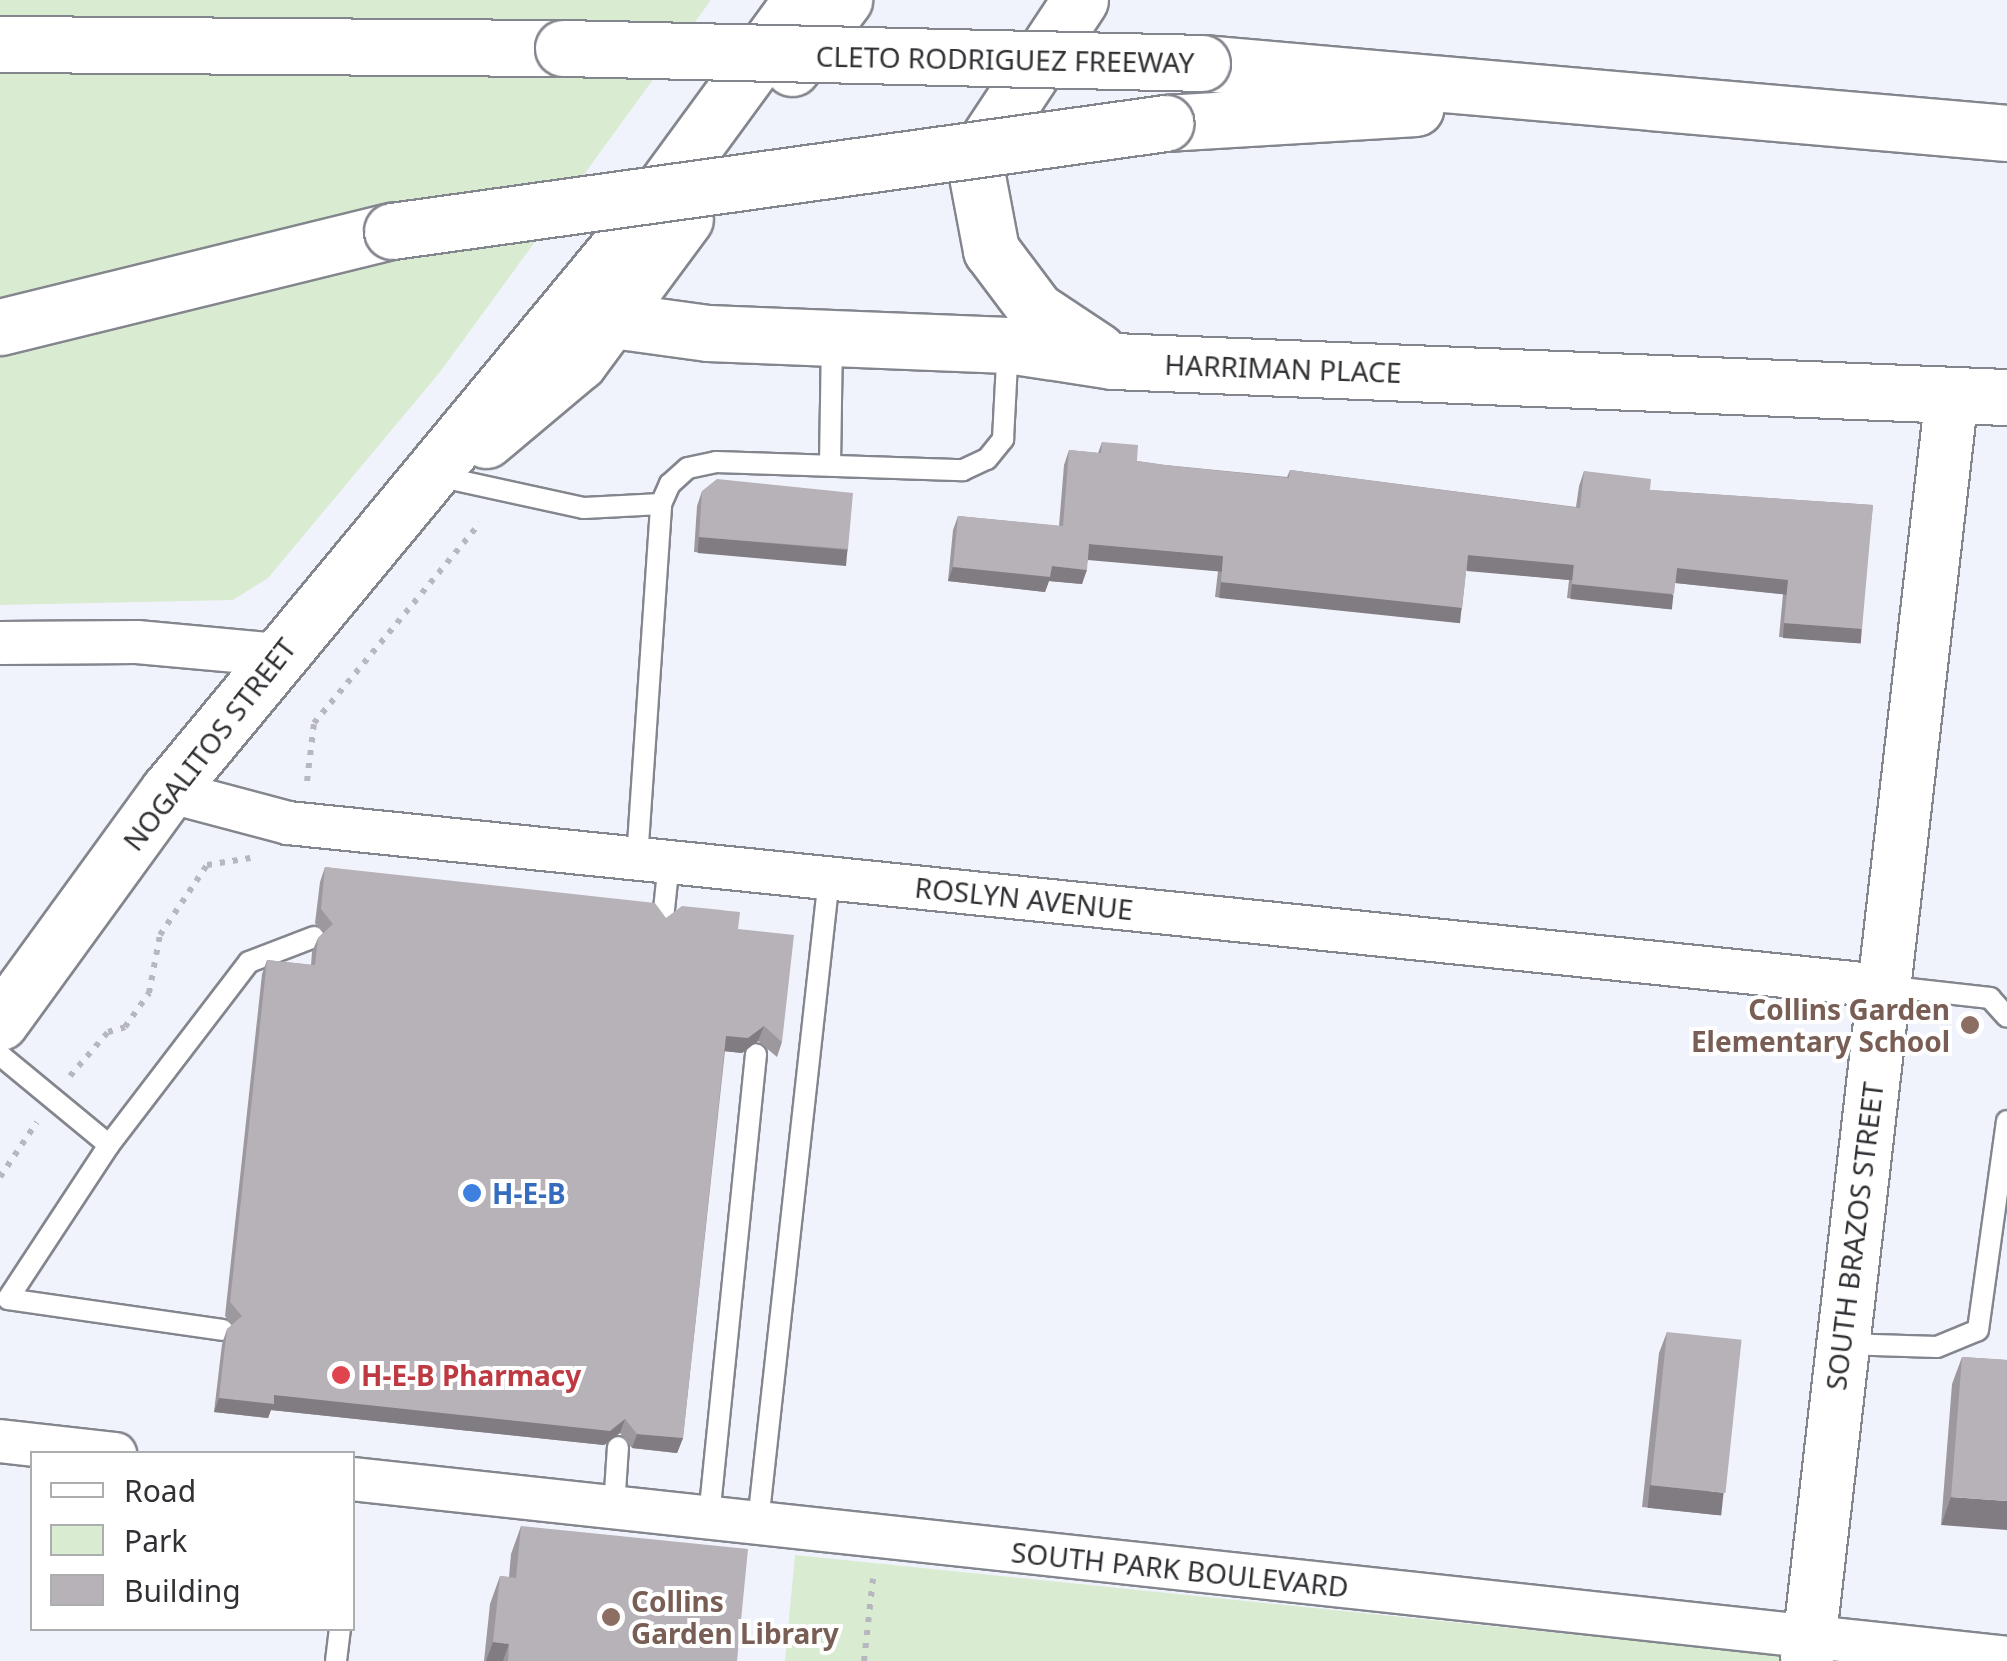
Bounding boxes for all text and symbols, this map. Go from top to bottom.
street label: CLETO RODRIGUEZ FREEWAY [815,39,1195,79]
street label: HARRIMAN PLACE [1164,347,1402,389]
street label: NOGALITOS STREET [116,631,302,857]
street label: ROSLYN AVENUE [913,870,1135,926]
place label: Collins Garden Elementary School [1691,992,1950,1058]
marker: Collins Garden Elementary School [1959,1014,1981,1036]
street label: SOUTH BRAZOS STREET [1818,1080,1890,1392]
place label: H-E-B [492,1176,566,1210]
marker: H-E-B [461,1182,483,1204]
place label: H-E-B Pharmacy [361,1358,581,1392]
marker: H-E-B Pharmacy [330,1364,352,1386]
legend [30,1451,355,1631]
text: Road [124,1470,196,1511]
text: Park [124,1520,187,1561]
street label: SOUTH PARK BOULEVARD [1010,1535,1350,1603]
text: Building [124,1570,241,1611]
place label: Collins Garden Library [631,1584,839,1650]
marker: Collins Garden Library [600,1606,622,1628]

